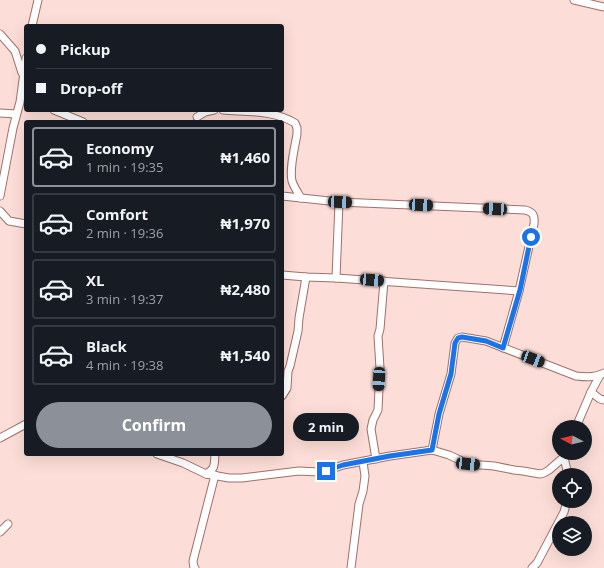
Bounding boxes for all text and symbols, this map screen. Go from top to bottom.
text: Pickup [60,39,110,59]
text: Drop-off [60,78,122,98]
text: Economy [86,138,154,158]
icon: car [38,139,74,175]
text: ₦1,460 [221,147,270,167]
text: 1 min · 19:35 [86,158,163,176]
car [328,196,352,208]
car [409,198,433,212]
car [483,202,507,216]
text: Comfort [86,204,148,224]
icon: car [38,205,74,241]
text: ₦1,970 [221,213,270,233]
text: 2 min · 19:36 [86,224,163,242]
route start [522,228,540,246]
text: XL [86,270,104,290]
icon: car [38,271,74,307]
car [360,273,384,287]
text: ₦2,480 [221,279,270,299]
text: 3 min · 19:37 [86,290,163,308]
text: Black [86,336,127,356]
icon: car [38,337,74,373]
text: ₦1,540 [221,345,270,365]
car [520,349,546,369]
text: 4 min · 19:38 [86,356,163,374]
car [372,367,386,391]
button: Confirm [36,402,272,448]
callout: 2 min [293,413,359,441]
text: 2 min [308,418,344,436]
north arrow [552,420,592,460]
map controls [552,420,592,556]
car [455,457,481,471]
route end [317,462,335,480]
button: locate [552,468,592,508]
button: layers [552,516,592,556]

